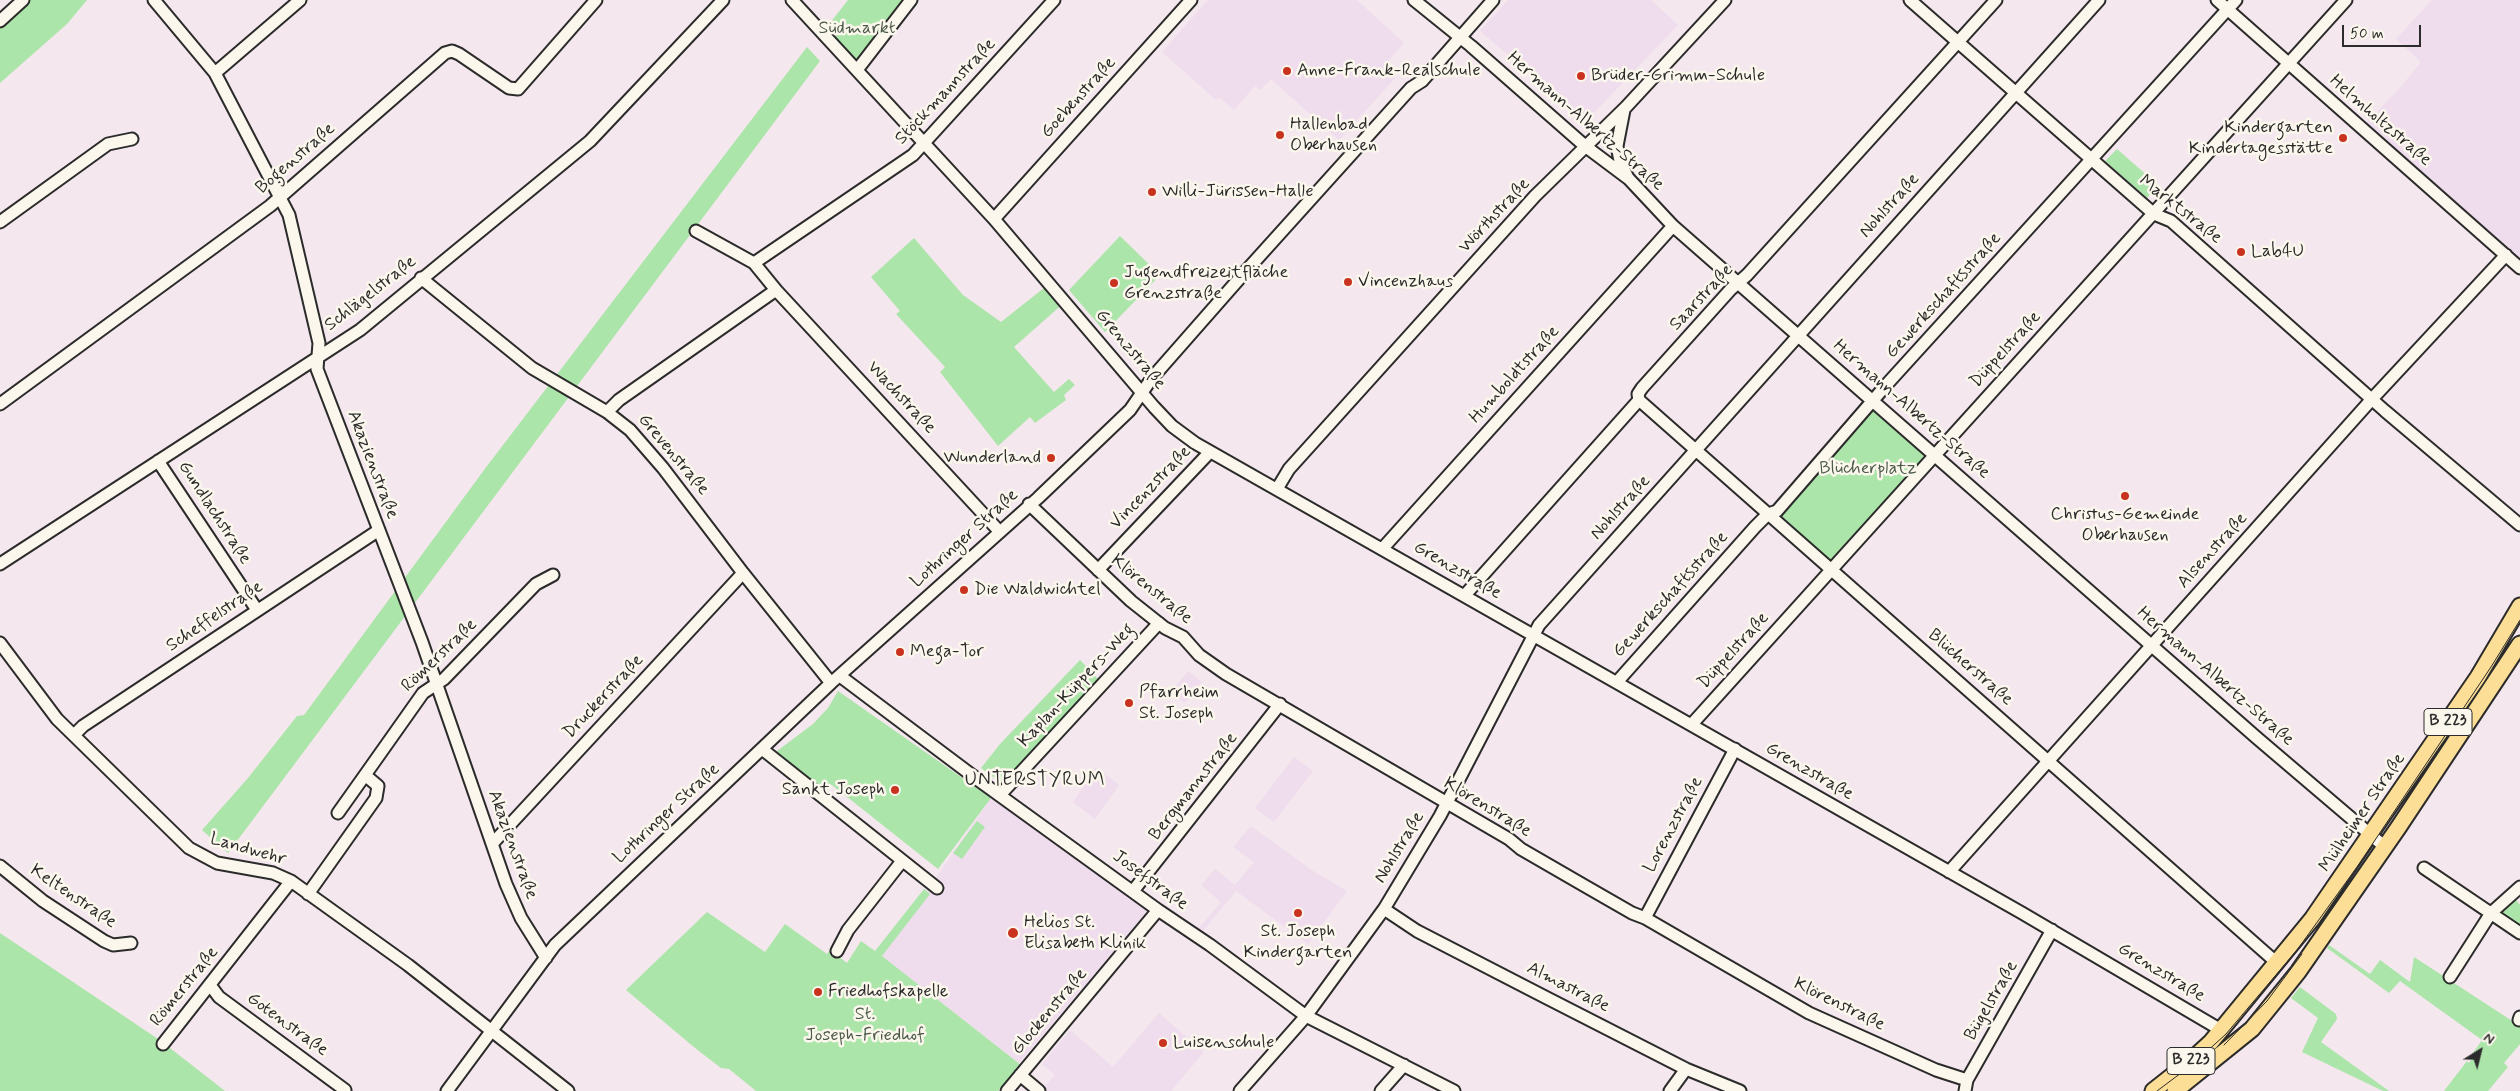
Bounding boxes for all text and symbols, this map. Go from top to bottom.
scale bar [2345,15,2424,47]
park label: Südmarkt [819,18,895,40]
text: 50 m [2350,24,2384,44]
street label: Stöckmannstraße [891,34,1001,150]
street label: Hermann-Albertz-Straße [1502,48,1668,196]
street label: Goebenstraße [1037,53,1121,143]
place label: Anne-Frank-Realschule [1297,60,1481,82]
marker: Anne-Frank-Realschule [1281,65,1293,77]
place label: Brüder-Grimm-Schule [1591,65,1765,87]
marker: Brüder-Grimm-Schule [1575,70,1587,82]
street label: Helmholtzstraße [2325,71,2435,171]
place label: Hallenbad Oberhausen [1290,114,1377,156]
place label: Kindergarten Kindertagesstätte [2189,117,2333,160]
street label: Bogenstraße [252,119,340,199]
marker: Hallenbad Oberhausen [1274,129,1286,141]
marker: Kindergarten Kindertagesstätte [2337,132,2349,144]
street label: Nohlstraße [1855,169,1925,243]
street label: Marktstraße [2134,171,2226,249]
street label: Wörthstraße [1455,174,1535,258]
place label: Willi-Jürissen-Halle [1162,181,1314,203]
marker: Willi-Jürissen-Halle [1146,186,1158,198]
street label: Gewerkschaftsstraße [1882,229,2006,363]
place label: Lab4U [2251,241,2304,263]
marker: Lab4U [2235,246,2247,258]
street label: Schlägelstraße [321,252,421,336]
street label: Saarstraße [1666,260,1738,336]
place label: Jugendfreizeitfläche Grenzstraße [1124,262,1288,304]
place label: Vincenzhaus [1358,271,1453,293]
marker: Vincenzhaus [1342,276,1354,288]
marker: Jugendfreizeitfläche Grenzstraße [1108,277,1120,289]
street label: Grenzstraße [1090,305,1170,395]
street label: Düppelstraße [1966,307,2046,393]
street label: Humboldtstraße [1465,322,1565,428]
street label: Hermann-Albertz-Straße [1828,336,1994,484]
street label: Wachstraße [862,357,940,439]
street label: Akazienstraße [341,408,403,522]
street label: Grevenstraße [633,410,713,500]
street label: Vincenzstraße [1106,442,1196,534]
place label: Wunderland [944,447,1041,469]
marker: Wunderland [1045,452,1057,464]
street label: Gundlachstraße [173,457,255,569]
park label: Blücherplatz [1819,458,1917,480]
street label: Nohlstraße [1586,471,1656,545]
street label: Lothringer Straße [907,485,1023,593]
marker: Christus-Gemeinde Oberhausen [2119,490,2131,502]
place label: Christus-Gemeinde Oberhausen [2051,504,2199,546]
street label: Alsenstraße [2173,509,2253,593]
street label: Gewerkschaftsstraße [1609,528,1733,662]
street label: Grenzstraße [1409,537,1505,605]
street label: Klörenstraße [1106,551,1196,629]
street label: Scheffelstraße [163,577,267,657]
place label: Die Waldwichtel [974,579,1101,601]
marker: Die Waldwichtel [958,584,970,596]
street label: Hermann-Albertz-Straße [2132,603,2298,751]
street label: Düppelstraße [1694,608,1774,694]
street label: Römerstraße [398,615,482,697]
street label: Kaplan-Küppers-Weg [1014,620,1140,752]
street label: Blücherstraße [1923,625,2017,711]
place label: Mega-Tor [910,641,984,663]
marker: Mega-Tor [894,646,906,658]
street label: Druckerstraße [559,650,649,744]
place label: Pfarrheim St. Joseph [1139,682,1219,724]
marker: Pfarrheim St. Joseph [1123,697,1135,709]
road number: B 223 [2424,709,2472,736]
street label: Bergmannstraße [1145,729,1243,845]
street label: Grenzstraße [1761,738,1857,806]
street label: Mülheimer Straße [2315,749,2411,877]
street label: Lothringer Straße [609,759,725,869]
district label: UNTERSTYRUM [959,770,1111,792]
street label: Klörenstraße [1439,773,1535,843]
street label: Lorenzstraße [1640,773,1708,877]
place label: Sankt Joseph [782,779,885,801]
marker: Sankt Joseph [889,784,901,796]
street label: Akazienstraße [482,788,542,902]
street label: Nohlstraße [1370,808,1430,888]
street label: Landwehr [207,829,289,871]
street label: Josefstraße [1108,846,1192,916]
street label: Keltenstraße [26,860,120,934]
marker: St. Joseph Kindergarten [1292,907,1304,919]
place label: Helios St. Elisabeth Klinik [1024,912,1146,954]
place label: St. Joseph Kindergarten [1244,921,1352,964]
marker: Helios St. Elisabeth Klinik [1006,926,1020,940]
street label: Grenzstraße [2113,938,2209,1008]
street label: Römerstraße [146,943,224,1031]
street label: Bügelstraße [1961,957,2023,1045]
street label: Almastraße [1523,958,1613,1018]
street label: Glockenstraße [1008,964,1092,1060]
street label: Klörenstraße [1790,974,1888,1036]
place label: Friedhofskapelle [828,981,948,1003]
marker: Friedhofskapelle [812,986,824,998]
street label: Gotenstraße [242,988,332,1062]
park label: St. Joseph-Friedhof [805,1004,925,1046]
north arrow [2455,1026,2505,1076]
text: N [2480,1029,2498,1049]
place label: Luisenschule [1173,1032,1274,1054]
marker: Luisenschule [1157,1037,1169,1049]
road number: B 223 [2167,1048,2215,1074]

